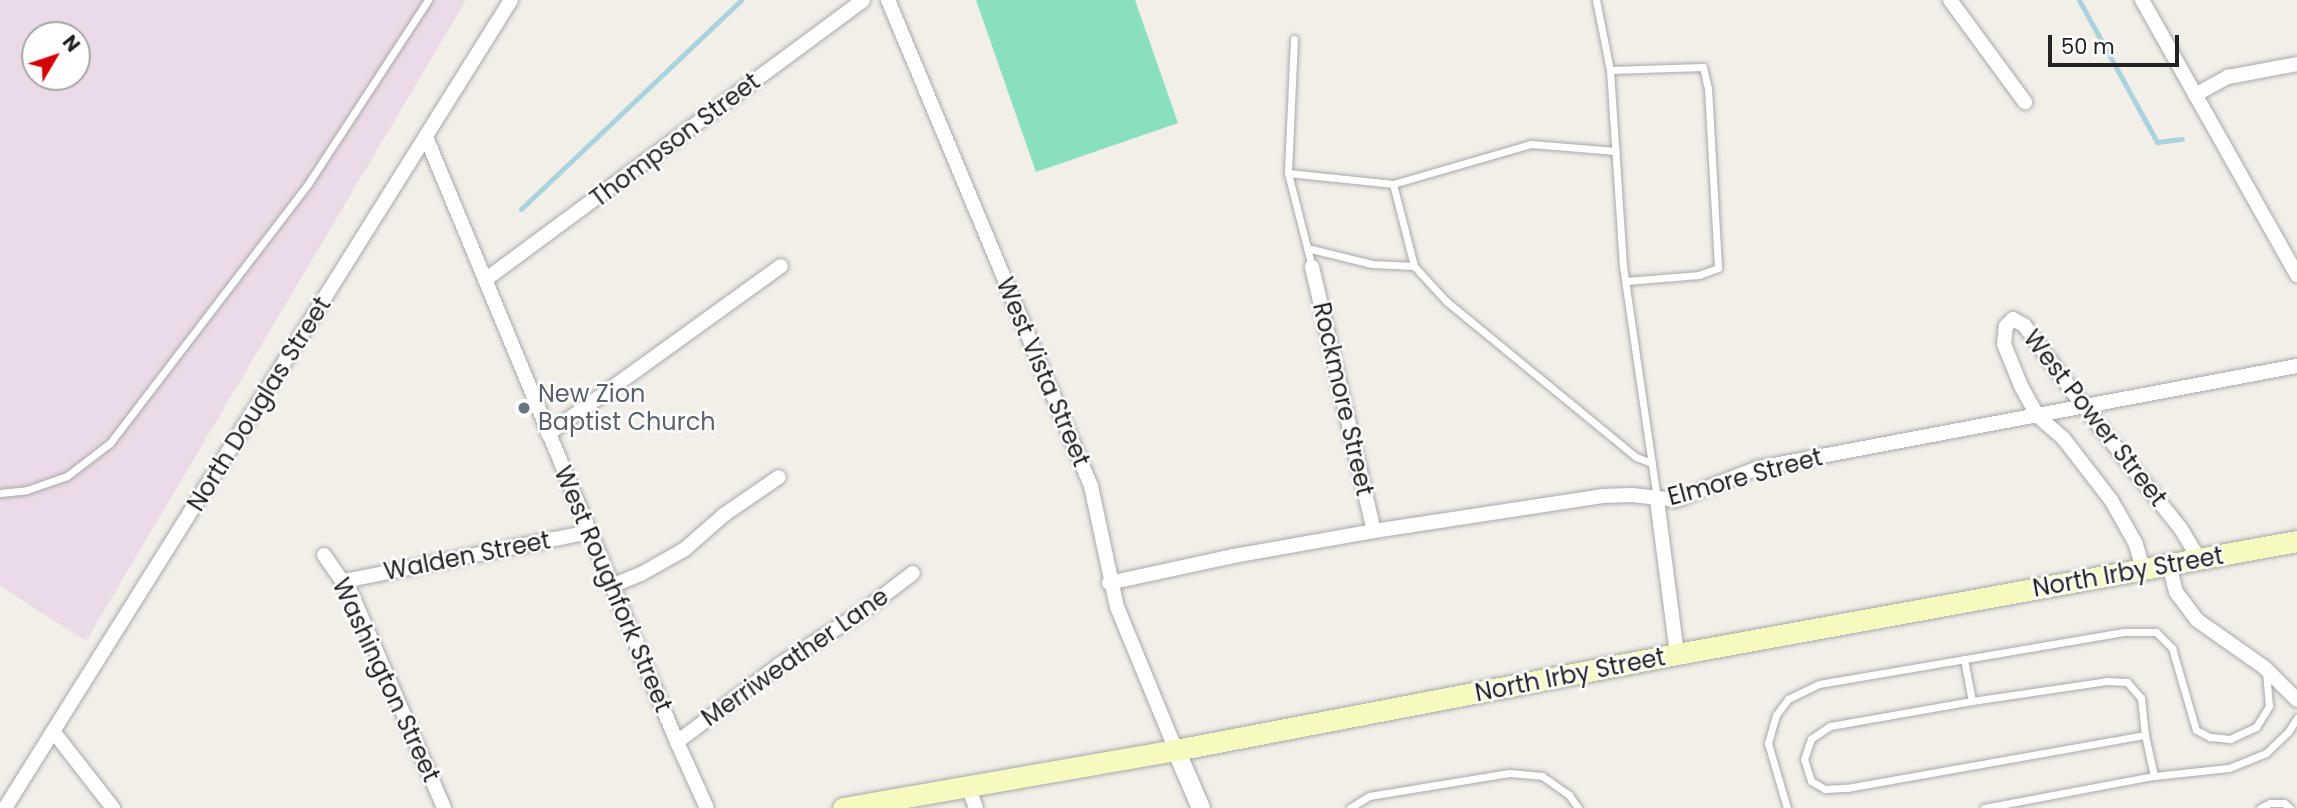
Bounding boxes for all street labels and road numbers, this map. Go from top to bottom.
street label: Thompson Street [585,67,765,213]
street label: West Vista Street [990,273,1096,471]
street label: North Douglas Street [181,292,337,516]
street label: Rockmore Street [1307,300,1379,498]
street label: West Power Street [2017,324,2173,512]
street label: Elmore Street [1665,443,1825,511]
street label: West Roughfork Street [548,462,678,716]
street label: Walden Street [381,526,553,586]
street label: North Irby Street [2030,541,2226,603]
street label: Washington Street [326,574,446,786]
street label: Merriweather Lane [696,582,894,732]
street label: North Irby Street [1473,642,1667,708]

